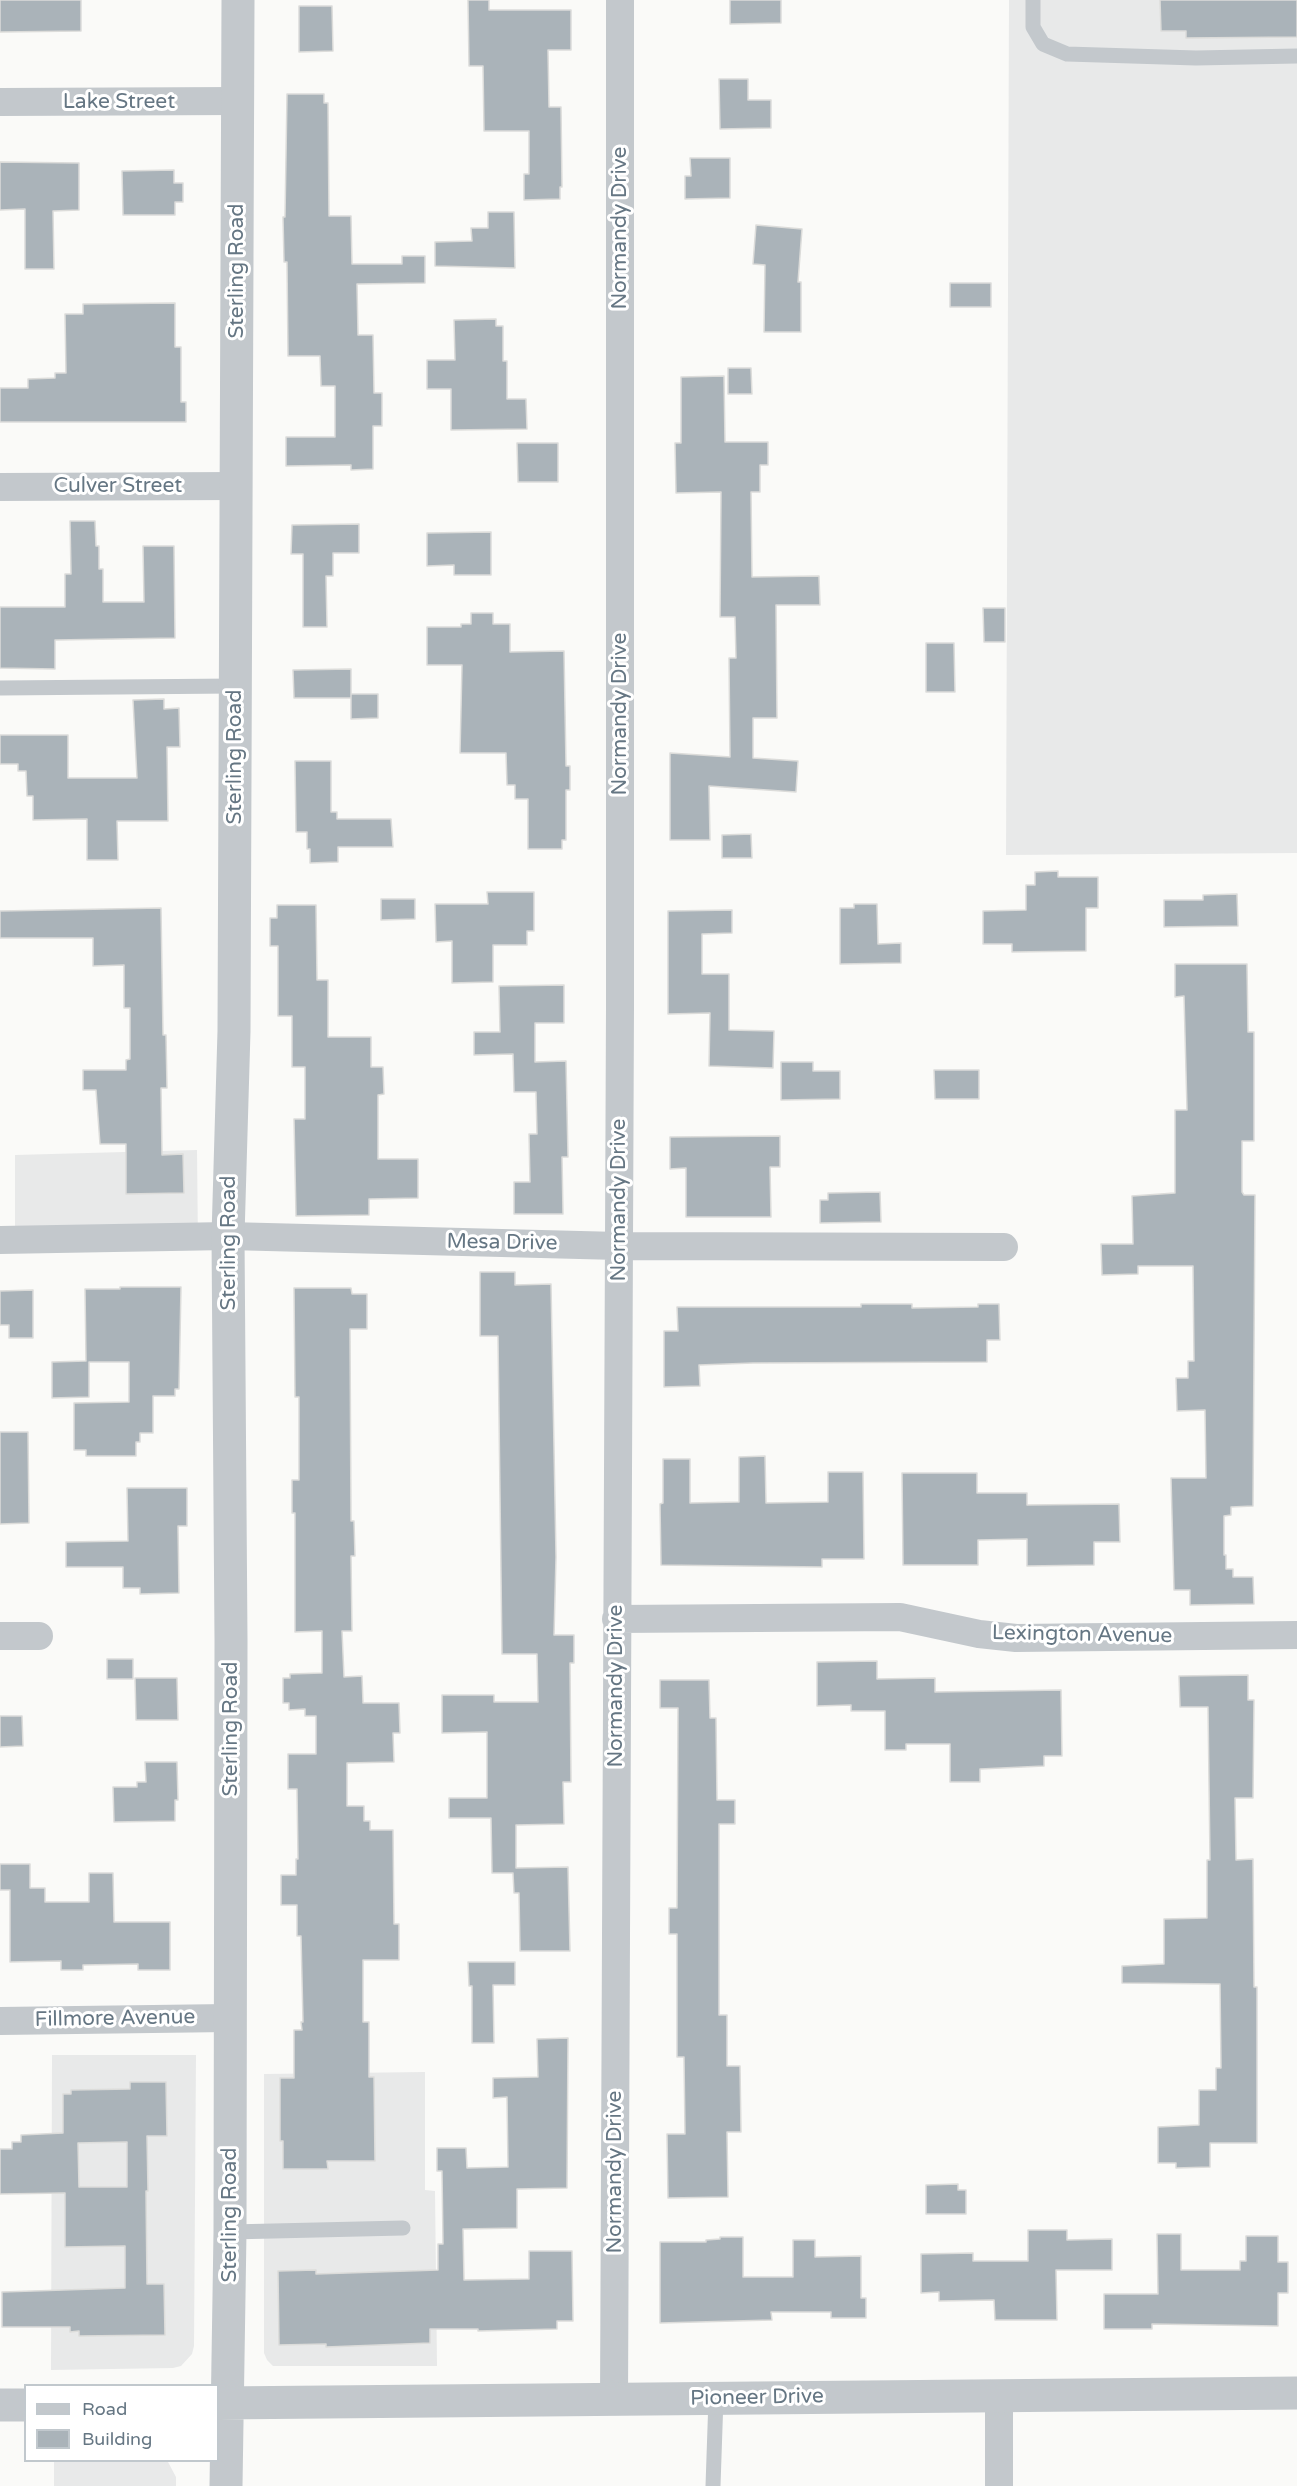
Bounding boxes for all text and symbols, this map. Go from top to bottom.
street label: Lake Street [63,89,175,115]
street label: Normandy Drive [607,147,633,309]
street label: Sterling Road [224,203,250,339]
street label: Culver Street [54,473,182,499]
street label: Normandy Drive [607,633,633,795]
street label: Sterling Road [222,689,248,825]
street label: Normandy Drive [606,1119,632,1281]
street label: Sterling Road [216,1175,242,1311]
street label: Mesa Drive [446,1229,558,1257]
street label: Normandy Drive [603,1605,629,1767]
street label: Lexington Avenue [992,1621,1172,1649]
street label: Sterling Road [218,1661,244,1797]
street label: Fillmore Avenue [35,2005,195,2033]
street label: Normandy Drive [602,2091,628,2253]
street label: Sterling Road [217,2147,243,2283]
legend [24,2384,219,2462]
street label: Pioneer Drive [690,2384,824,2412]
text: Road [82,2398,127,2420]
text: Building [82,2428,152,2450]

